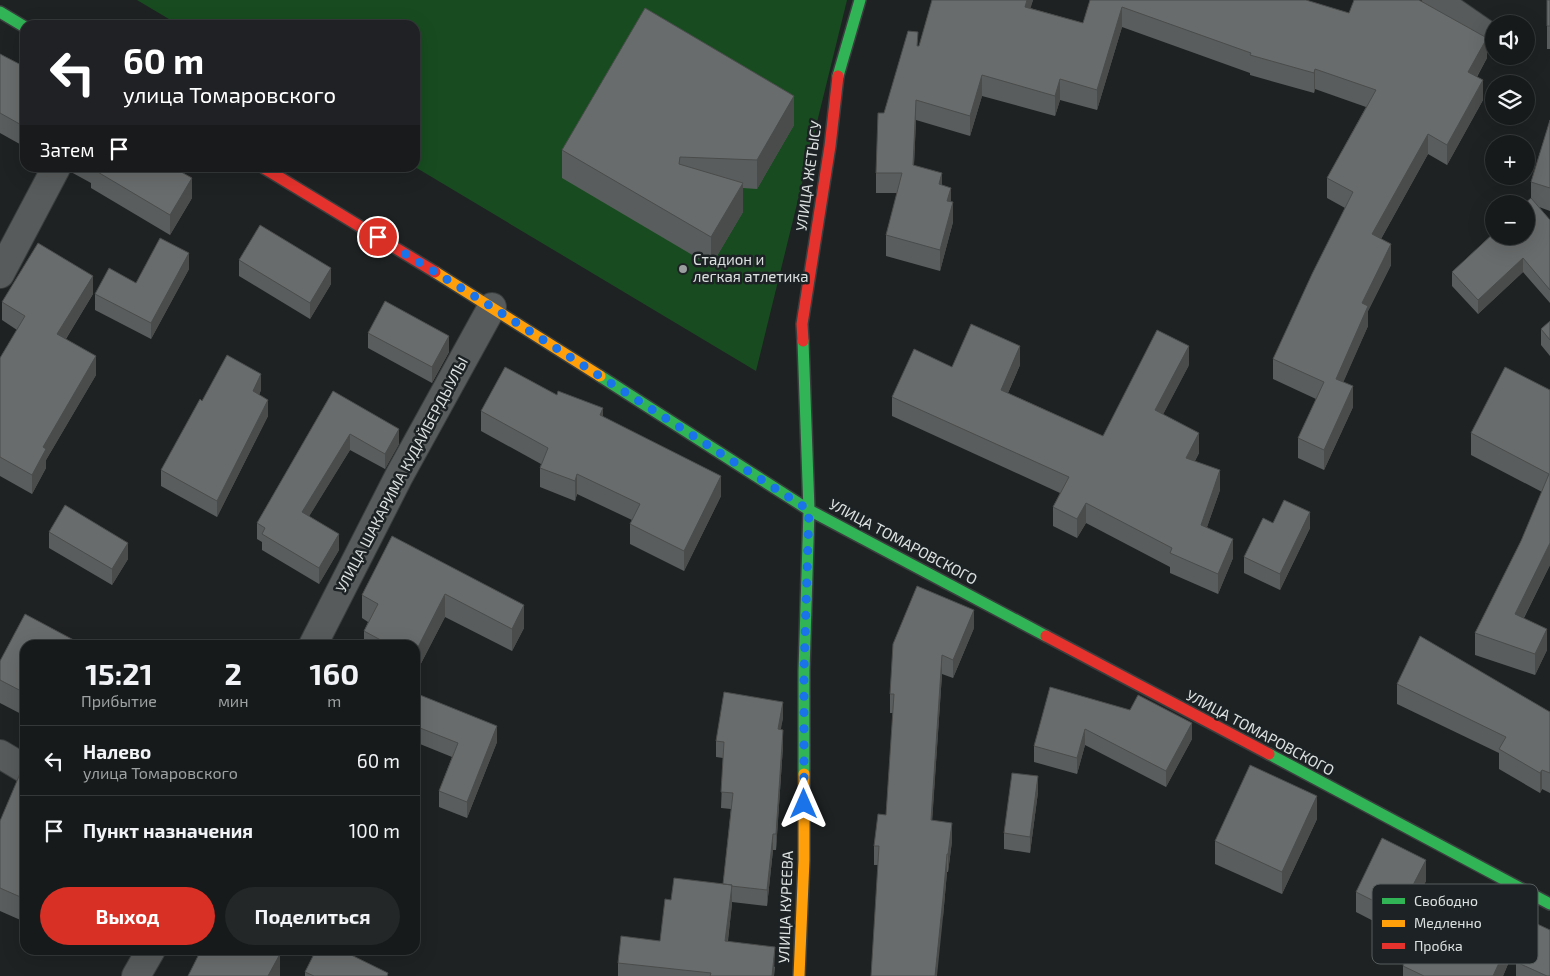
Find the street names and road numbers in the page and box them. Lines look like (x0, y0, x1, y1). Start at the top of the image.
street label: УЛИЦА ЖЕТЫСУ (791, 119, 825, 232)
street label: УЛИЦА ШАКАРИМА КУДАЙБЕРДЫУЛЫ (331, 354, 471, 595)
street label: УЛИЦА ТОМАРОВСКОГО (826, 494, 981, 588)
street label: УЛИЦА ТОМАРОВСКОГО (1183, 685, 1338, 779)
street label: УЛИЦА КУРЕЕВА (774, 850, 796, 964)

